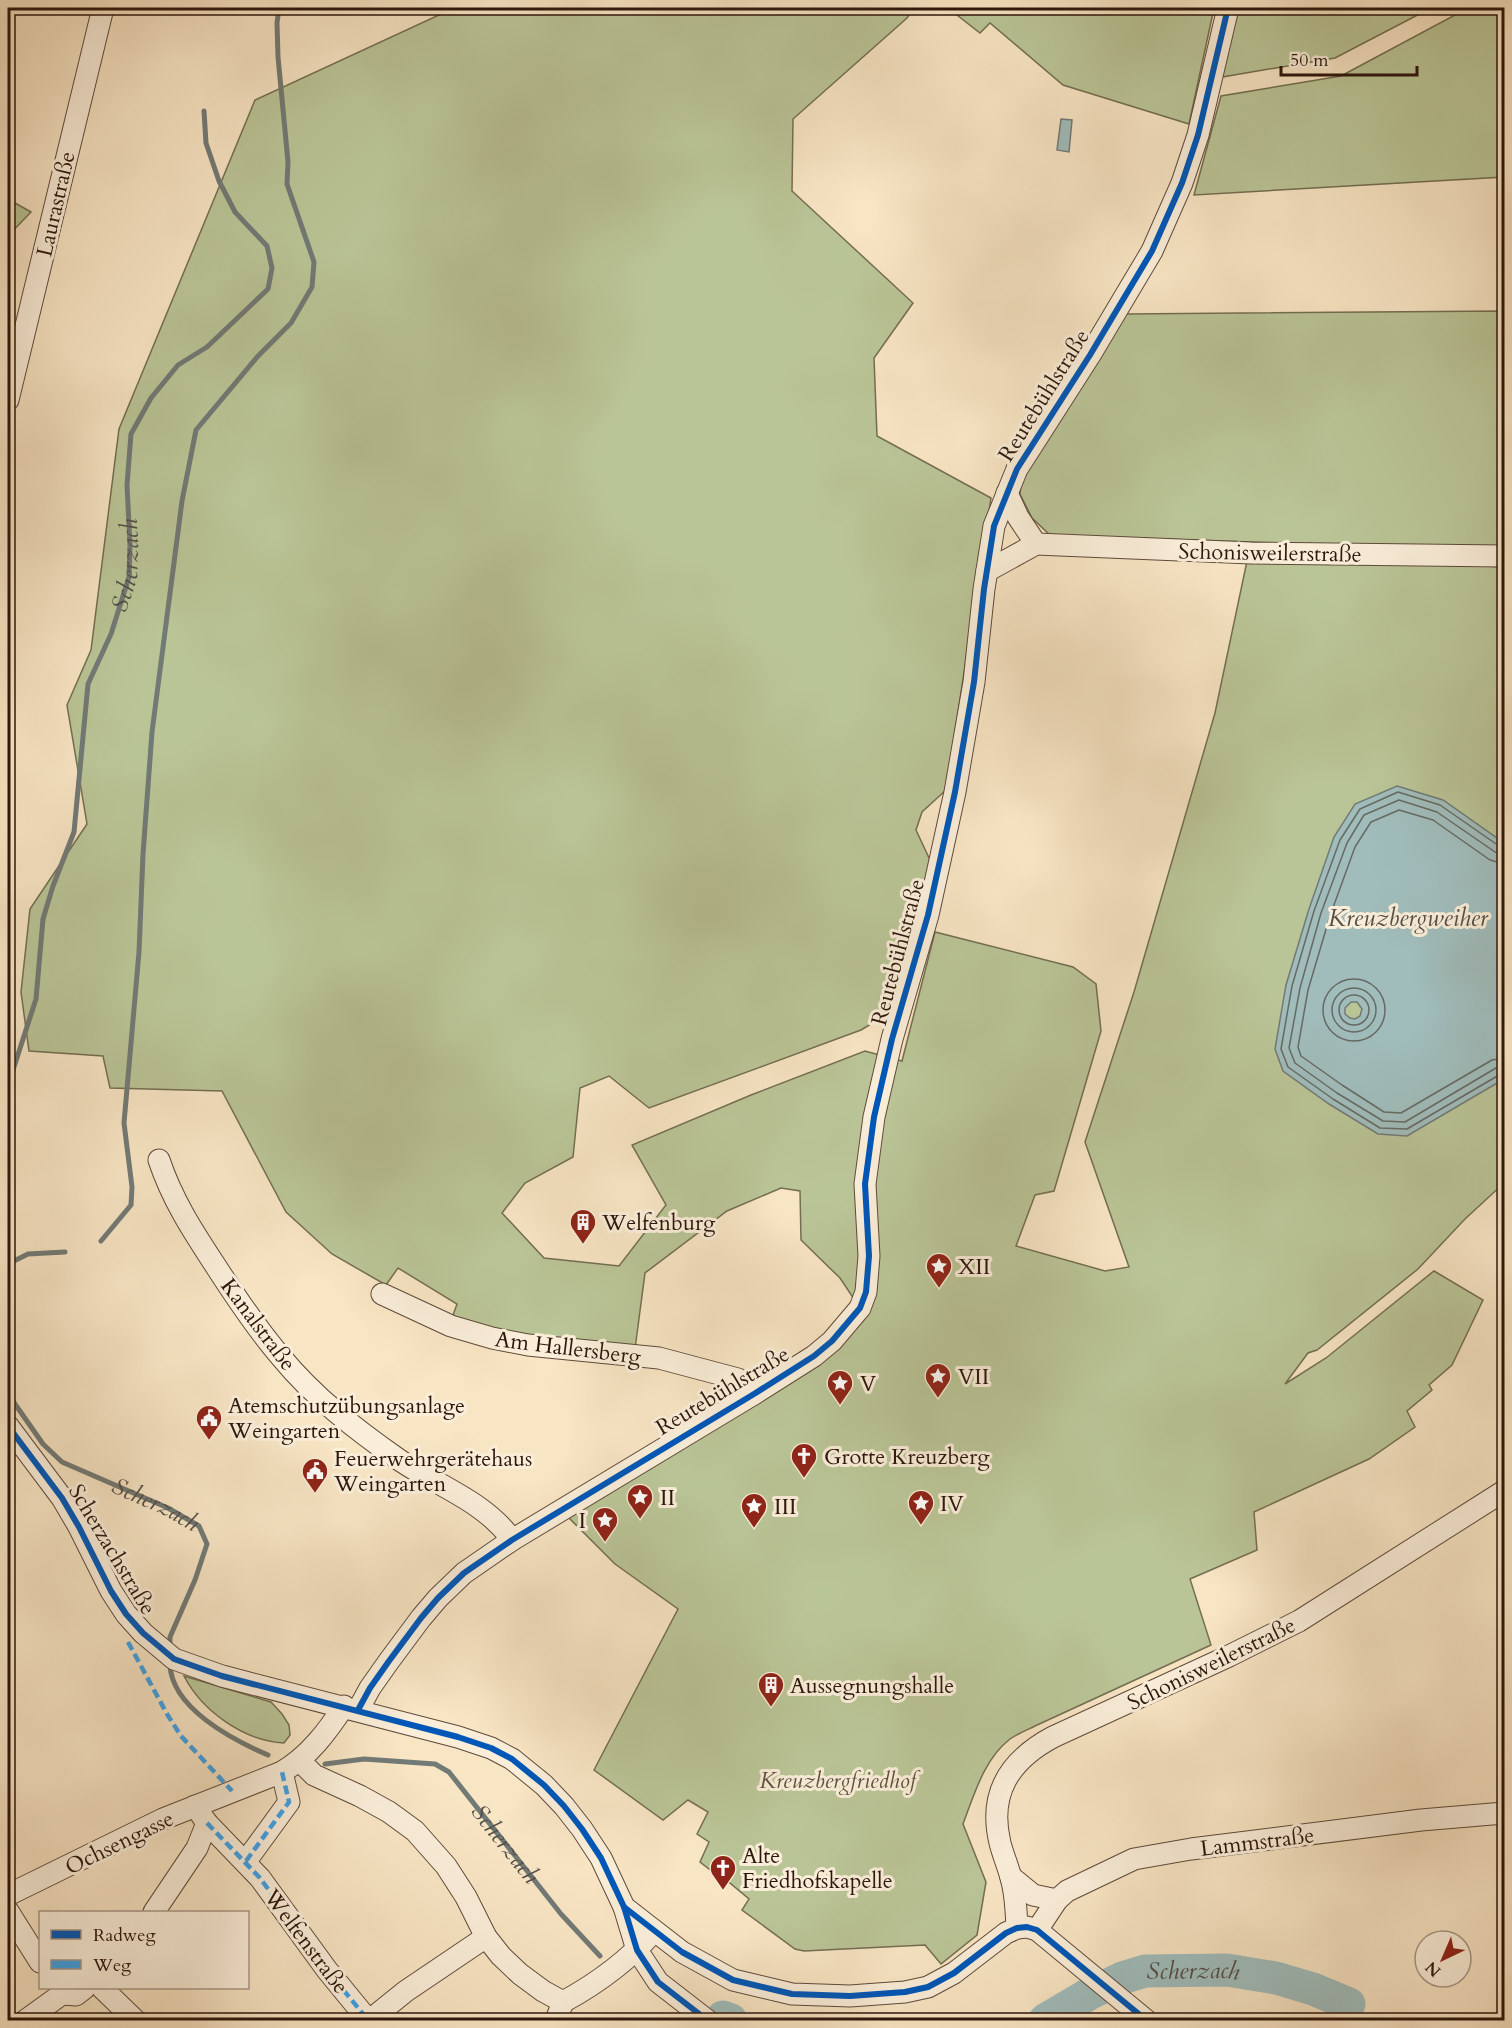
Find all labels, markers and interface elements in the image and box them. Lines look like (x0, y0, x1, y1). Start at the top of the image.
scale bar (1281, 39, 1418, 77)
text: 50 m (1290, 48, 1329, 73)
street label: Laurastraße (29, 149, 83, 260)
street label: Reutebühlstraße (991, 324, 1097, 467)
water label: Scherzach (103, 517, 147, 616)
street label: Schonisweilerstraße (1178, 536, 1362, 570)
street label: Reutebühlstraße (864, 876, 932, 1029)
water label: Kreuzbergweiher (1328, 902, 1489, 935)
building icon: Welfenburg (568, 1207, 598, 1245)
place label: Welfenburg (601, 1208, 716, 1238)
place icon: XII (924, 1251, 954, 1289)
place label: XII (958, 1252, 990, 1282)
street label: Kanalstraße (214, 1272, 303, 1377)
street label: Am Hallersberg (493, 1324, 643, 1372)
street label: Reutebühlstraße (650, 1339, 795, 1443)
place icon: VII (923, 1361, 953, 1399)
place label: VII (958, 1362, 989, 1392)
place icon: V (825, 1368, 855, 1406)
place label: V (860, 1369, 877, 1399)
place label: Atemschutzübungsanlage Weingarten (227, 1391, 465, 1446)
public building icon: Atemschutzübungsanlage Weingarten (194, 1403, 224, 1441)
church icon: Grotte Kreuzberg (789, 1441, 819, 1479)
place label: Grotte Kreuzberg (824, 1442, 990, 1472)
place label: Feuerwehrgerätehaus Weingarten (333, 1444, 532, 1499)
public building icon: Feuerwehrgerätehaus Weingarten (300, 1456, 330, 1494)
water label: Scherzach (107, 1470, 206, 1540)
street label: Scherzachstraße (61, 1479, 163, 1620)
place icon: II (625, 1482, 655, 1520)
place label: II (660, 1483, 675, 1513)
place icon: IV (906, 1488, 936, 1526)
place label: IV (940, 1489, 965, 1519)
place icon: III (739, 1491, 769, 1529)
place label: III (774, 1492, 797, 1522)
place icon: I (590, 1505, 620, 1543)
place label: I (578, 1506, 586, 1536)
street label: Schonisweilerstraße (1122, 1610, 1300, 1718)
building icon: Aussegnungshalle (756, 1670, 786, 1708)
place label: Aussegnungshalle (790, 1671, 954, 1701)
park label: Kreuzbergfriedhof (760, 1766, 921, 1796)
water label: Scherzach (463, 1797, 547, 1891)
street label: Ochsengasse (60, 1804, 179, 1882)
street label: Lammstraße (1198, 1820, 1316, 1864)
place label: Alte Friedhofskapelle (742, 1841, 893, 1896)
church icon: Alte Friedhofskapelle (708, 1853, 738, 1891)
street label: Welfenstraße (256, 1882, 356, 2000)
legend (39, 1911, 249, 1989)
text: Radweg (93, 1923, 156, 1948)
north arrow (1413, 1929, 1473, 1989)
text: Weg (92, 1953, 132, 1978)
water label: Scherzach (1146, 1954, 1243, 1989)
text: N (1421, 1956, 1446, 1982)

